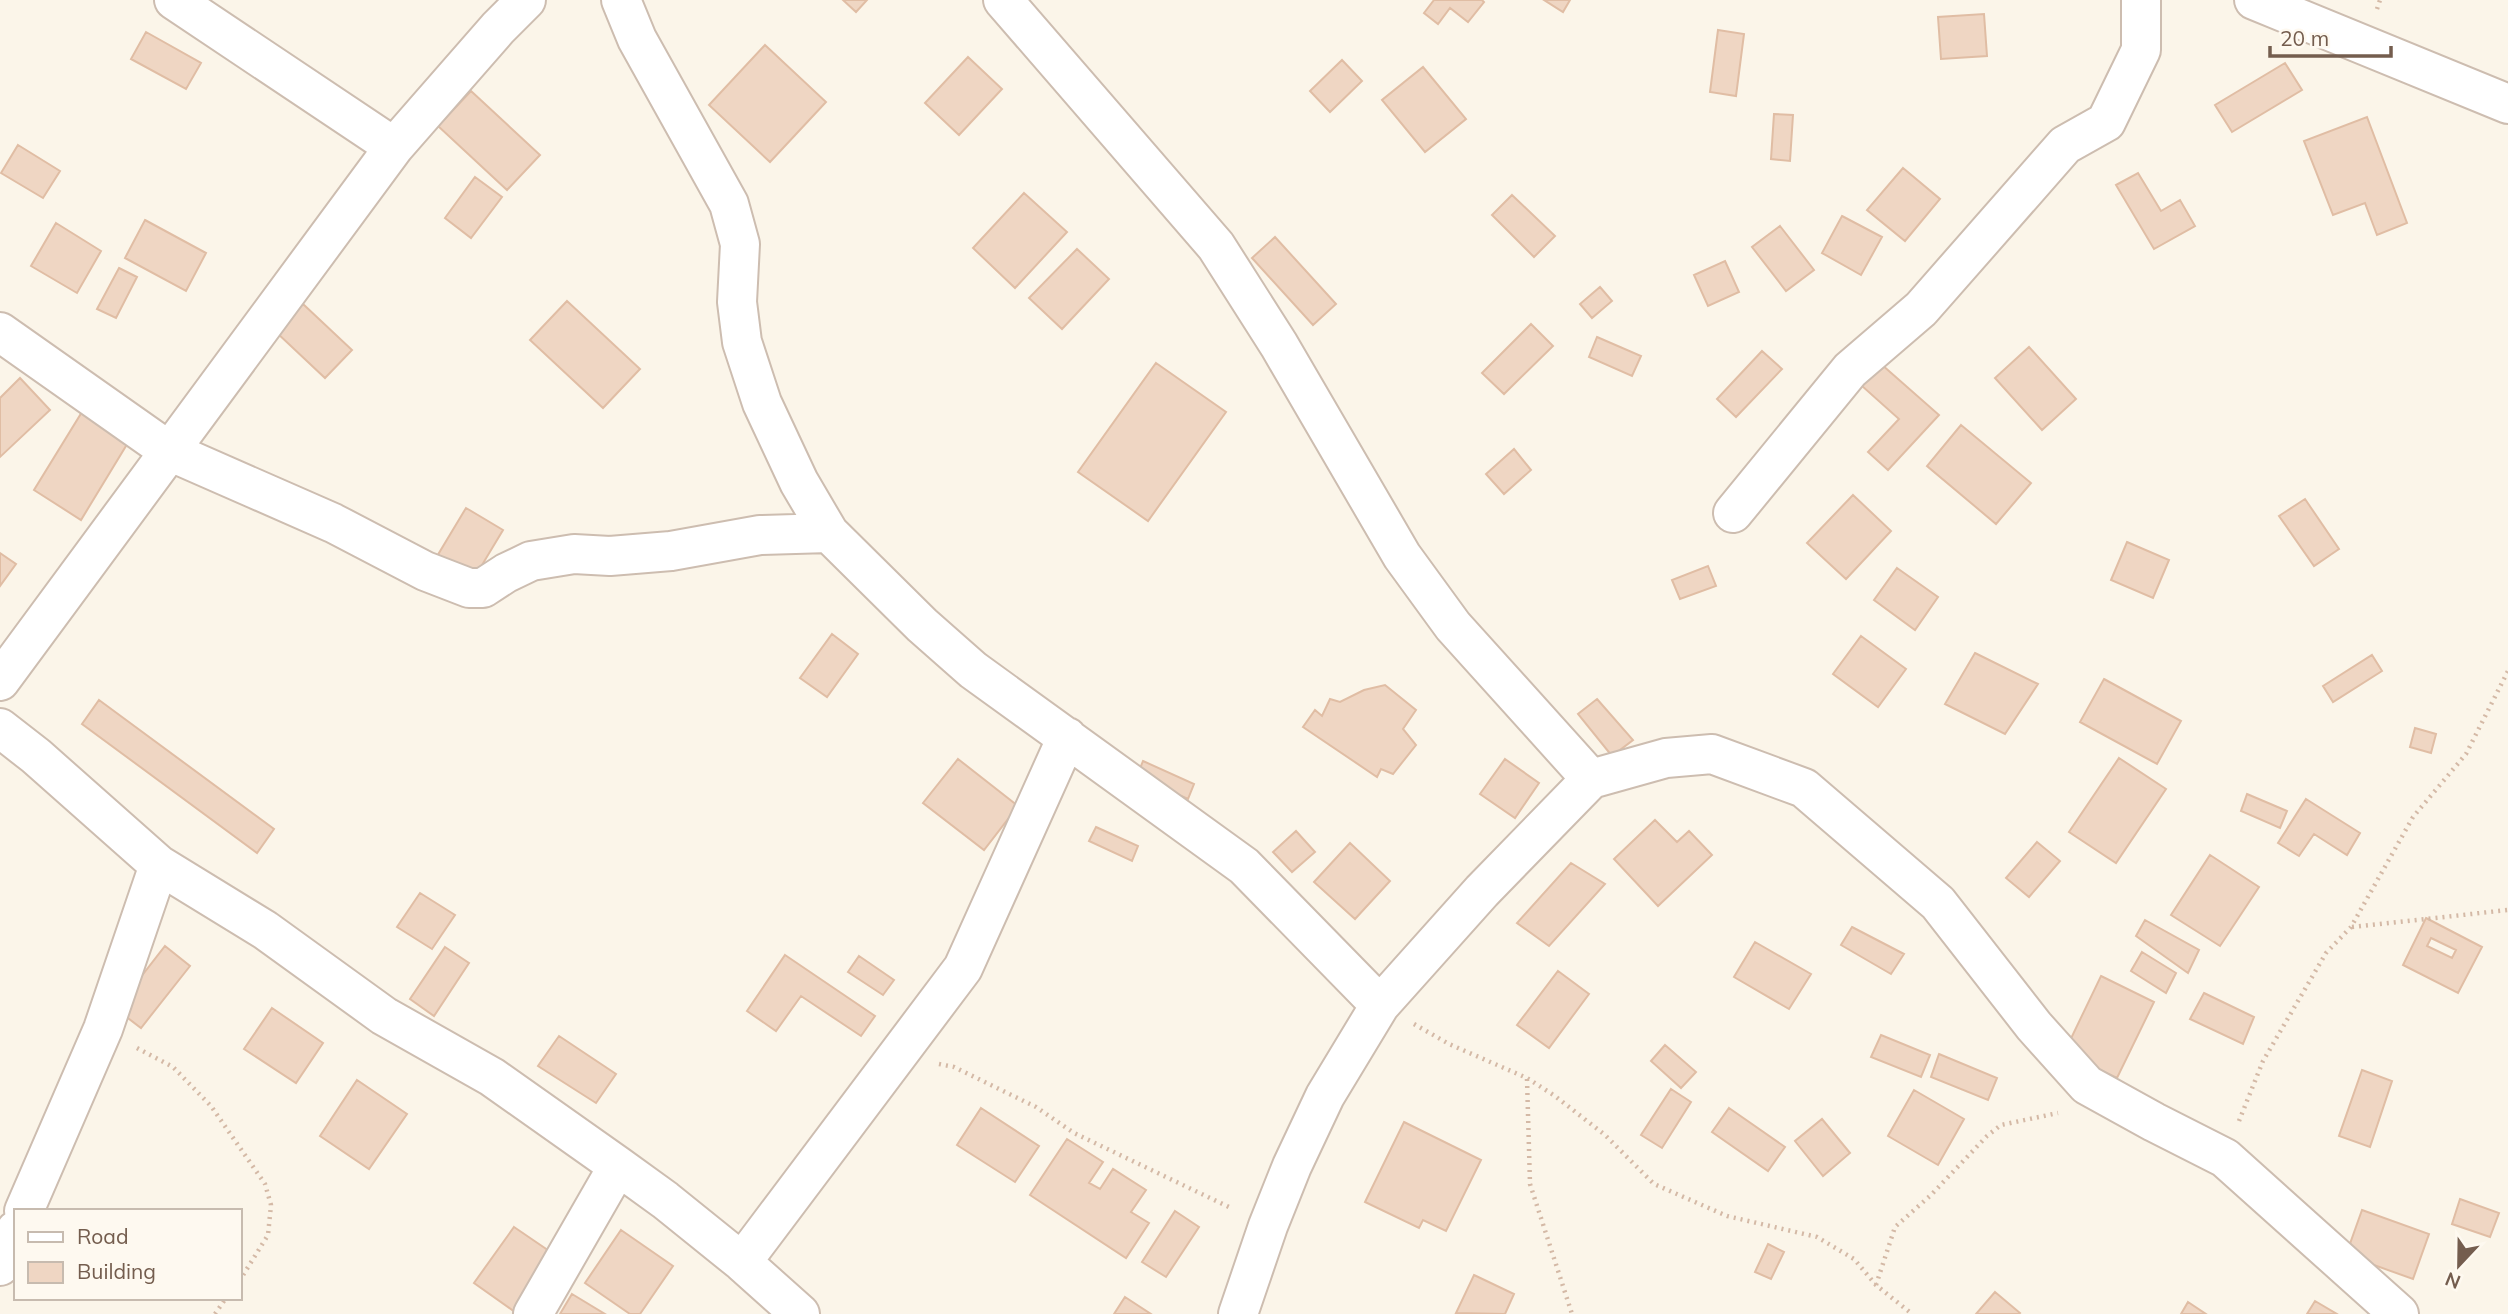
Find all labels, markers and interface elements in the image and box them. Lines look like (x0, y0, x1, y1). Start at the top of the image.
scale bar (2270, 14, 2391, 58)
text: 20 m (2280, 25, 2329, 51)
legend (14, 1209, 242, 1300)
text: Road (77, 1223, 128, 1249)
north arrow (2424, 1230, 2494, 1300)
text: Building (77, 1258, 156, 1284)
text: N (2441, 1267, 2464, 1295)

